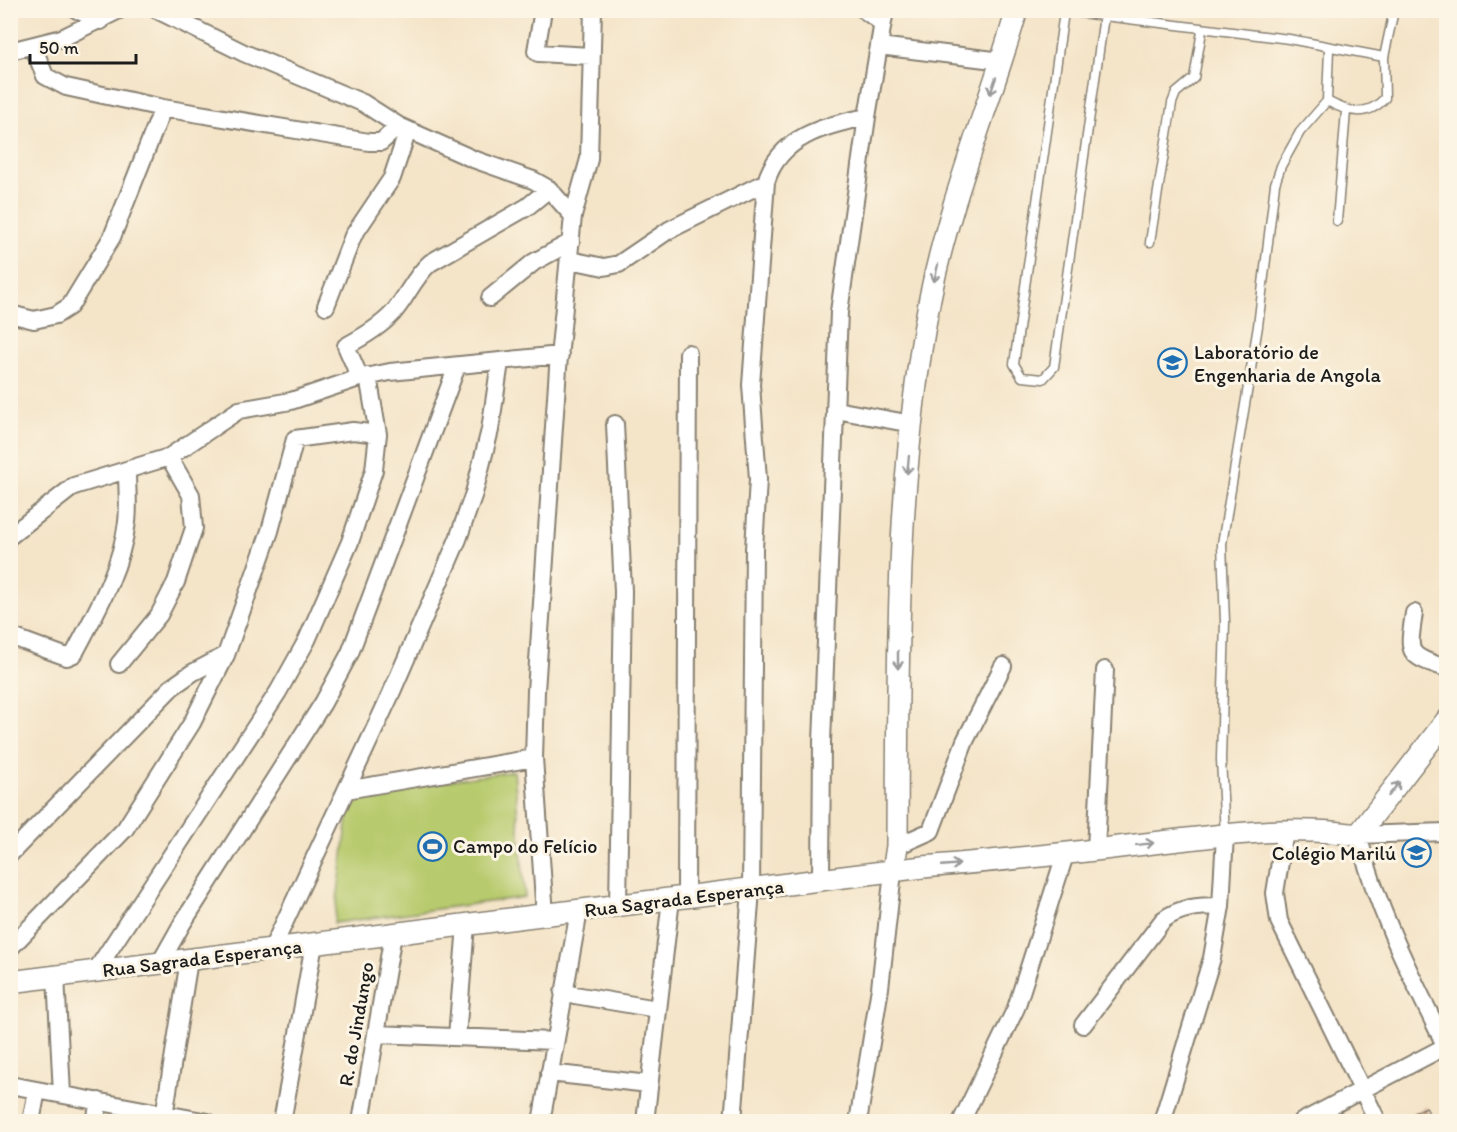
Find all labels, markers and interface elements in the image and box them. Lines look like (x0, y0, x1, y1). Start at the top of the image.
scale bar (30, 27, 136, 65)
text: 50 m (39, 37, 79, 59)
one-way arrow (987, 76, 998, 95)
one-way arrow (930, 263, 942, 282)
place label: Laboratório de Engenharia de Angola (1194, 340, 1381, 387)
school or university icon: Laboratório de Engenharia de Angola (1157, 347, 1189, 379)
one-way arrow (902, 455, 913, 475)
one-way arrow (893, 650, 904, 670)
one-way arrow (1388, 781, 1401, 797)
sports icon: Campo do Felício (416, 830, 448, 862)
place label: Campo do Felício (453, 834, 597, 858)
school or university icon: Colégio Marilú (1401, 837, 1433, 869)
one-way arrow (1135, 839, 1155, 850)
place label: Colégio Marilú (1272, 841, 1396, 865)
one-way arrow (941, 859, 961, 870)
street label: Rua Sagrada Esperança (583, 874, 785, 922)
street label: Rua Sagrada Esperança (101, 934, 303, 982)
street label: R. do Jindungo (333, 960, 379, 1088)

